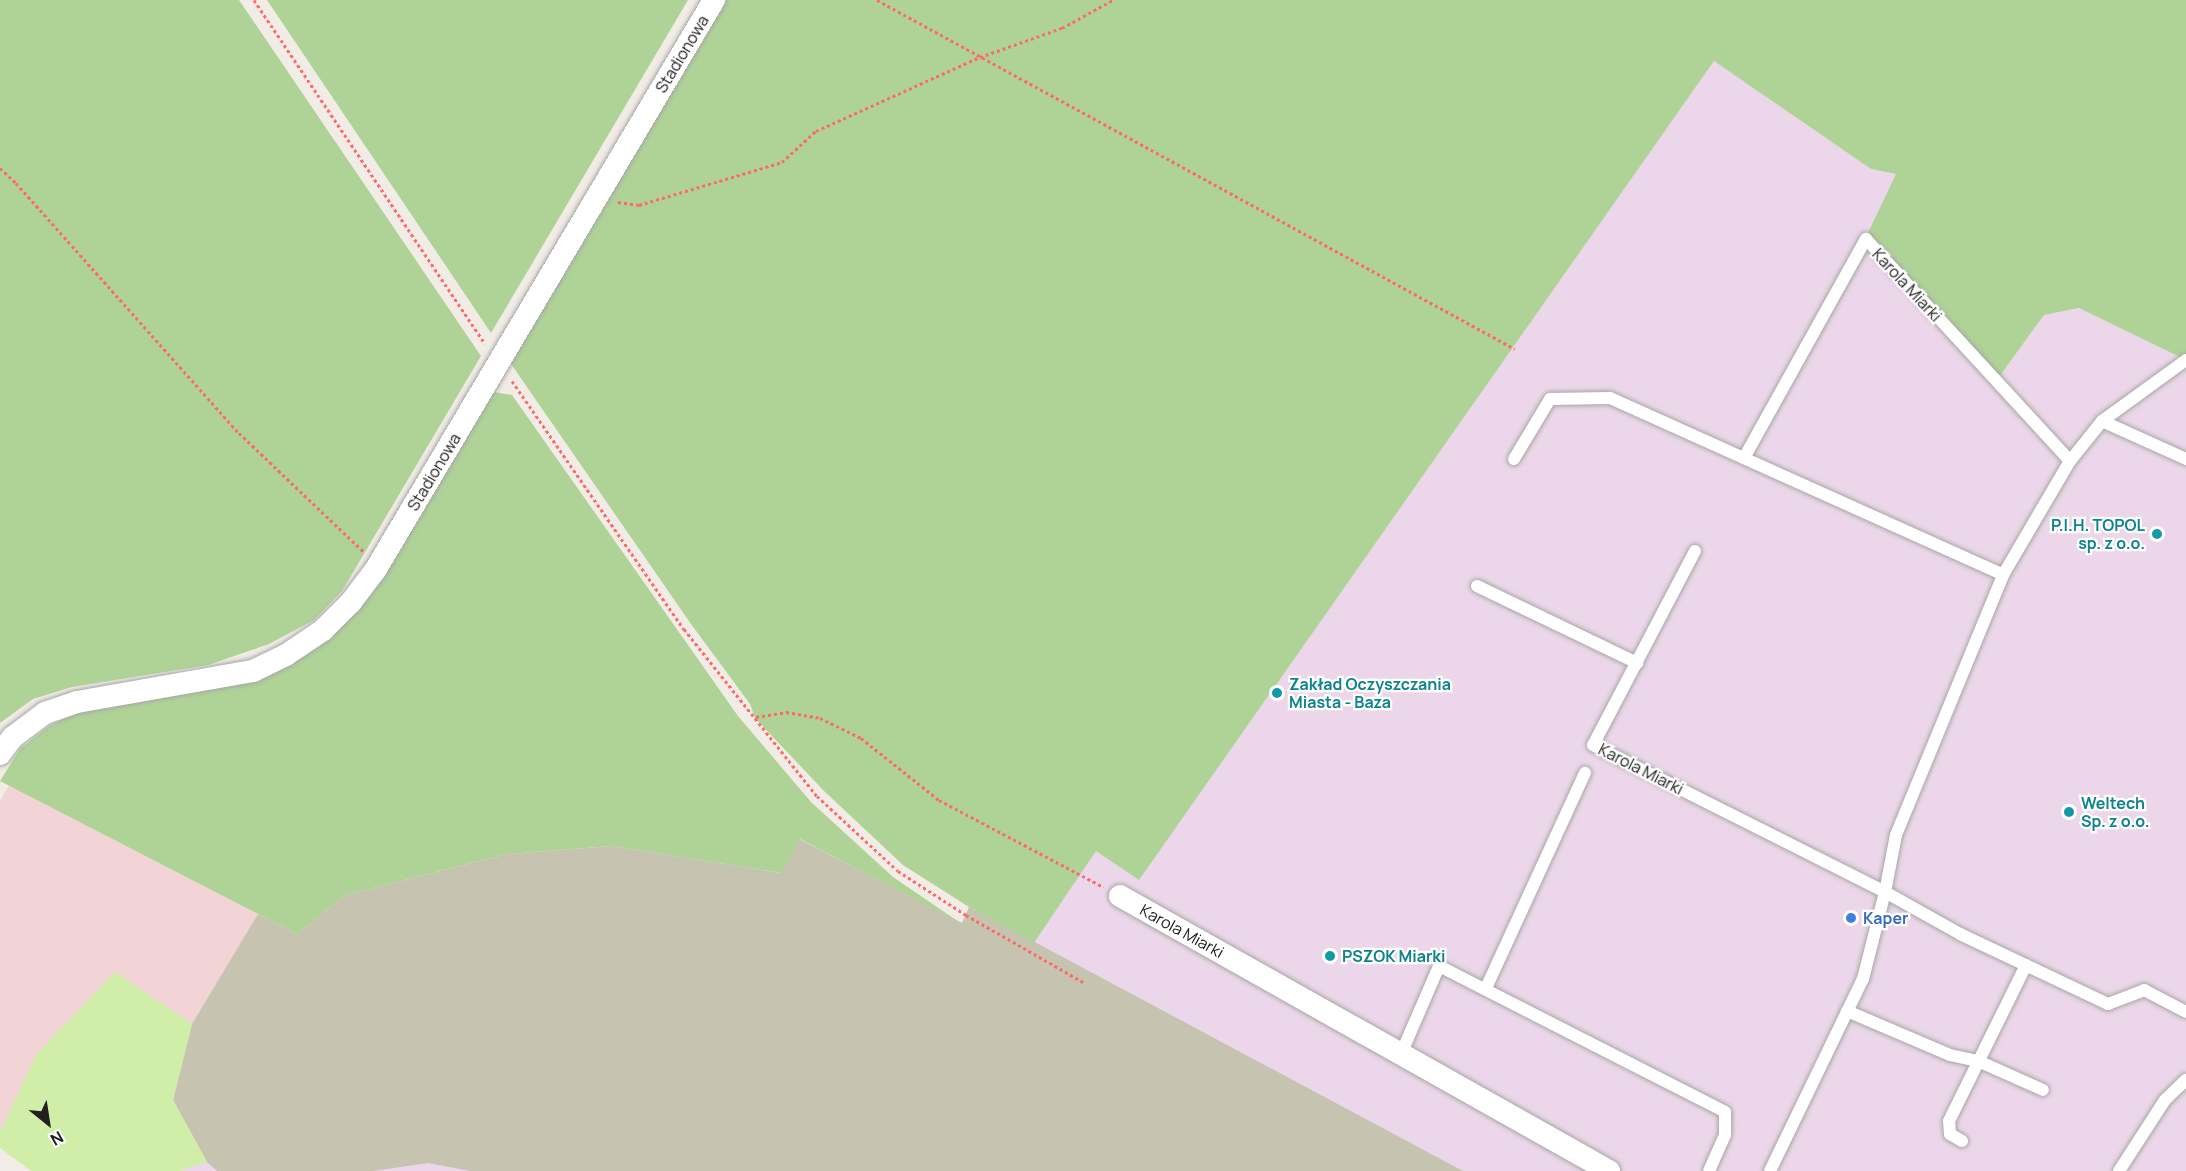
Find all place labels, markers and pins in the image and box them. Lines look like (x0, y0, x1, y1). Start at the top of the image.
place label: P.I.H. TOPOL sp. z o.o. (2051, 515, 2145, 553)
marker: P.I.H. TOPOL sp. z o.o. (2150, 527, 2164, 541)
place label: Zakład Oczyszczania Miasta - Baza (1289, 674, 1451, 712)
marker: Zakład Oczyszczania Miasta - Baza (1270, 686, 1284, 700)
place label: Weltech Sp. z o.o. (2081, 793, 2150, 831)
marker: Weltech Sp. z o.o. (2062, 805, 2076, 819)
place label: Kaper (1863, 908, 1908, 928)
marker: Kaper (1844, 911, 1858, 925)
place label: PSZOK Miarki (1342, 946, 1446, 966)
marker: PSZOK Miarki (1323, 949, 1337, 963)

